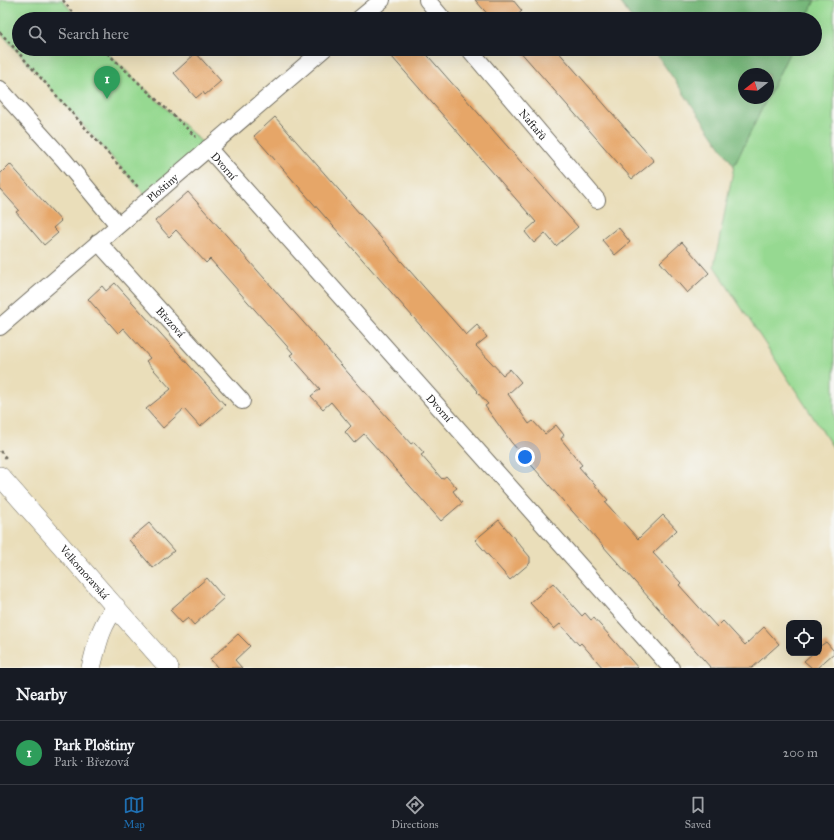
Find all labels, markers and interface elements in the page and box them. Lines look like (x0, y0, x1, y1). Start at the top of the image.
search box (12, 12, 822, 56)
icon: search (26, 23, 48, 45)
text: Search here (58, 25, 129, 43)
pin: 1 (94, 66, 120, 99)
north arrow (738, 68, 774, 104)
street label: Naftařů (516, 107, 549, 143)
street label: Dvorní (208, 150, 240, 183)
street label: Ploštiny (145, 171, 182, 205)
street label: Březová (153, 305, 187, 341)
street label: Dvorní (423, 392, 455, 425)
your location (515, 447, 535, 467)
street label: Velkomoravská (56, 542, 112, 602)
map controls (786, 620, 822, 656)
button: locate (786, 620, 822, 656)
text: Nearby (16, 684, 67, 705)
text: Park Ploštiny (54, 736, 134, 754)
text: 1 (26, 745, 32, 761)
text: 200 m (783, 745, 818, 761)
text: Park · Březová (54, 754, 129, 770)
tab: Map (123, 794, 145, 831)
tab: Directions (391, 794, 439, 831)
tab: Saved (685, 794, 711, 831)

